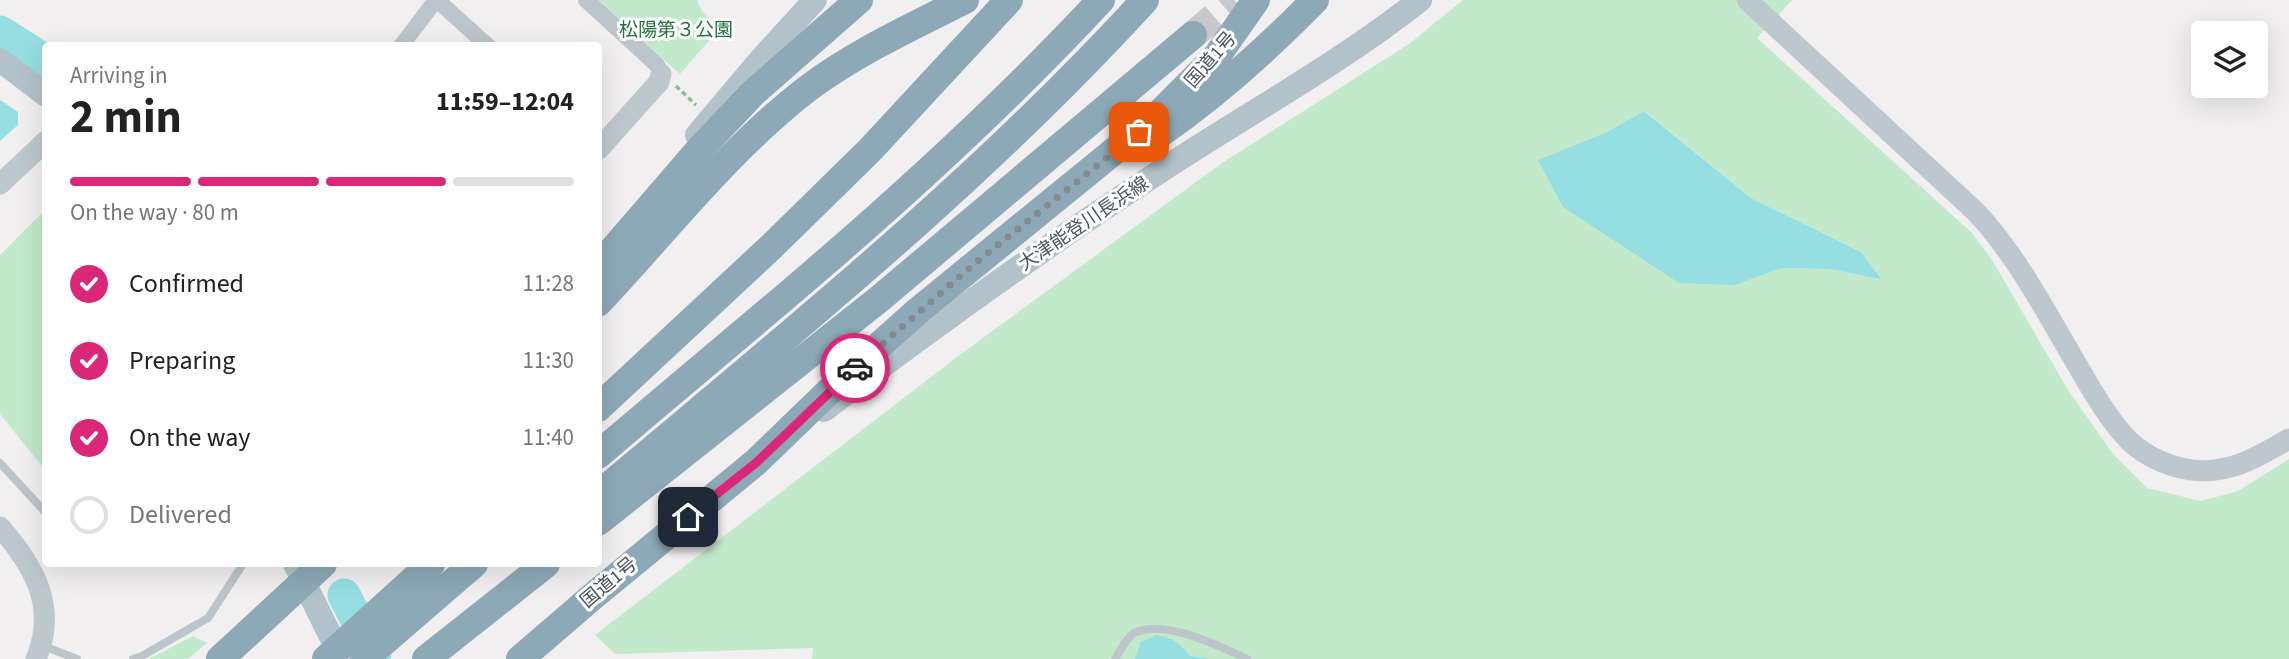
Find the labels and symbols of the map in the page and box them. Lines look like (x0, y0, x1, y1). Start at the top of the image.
park label: 松陽第３公園 (619, 17, 733, 44)
street label: 国道1号 (1179, 26, 1243, 94)
pin (1109, 102, 1169, 162)
street label: 大津能登川長浜線 (1013, 170, 1155, 278)
courier (820, 333, 890, 403)
pin (658, 487, 718, 547)
street label: 国道1号 (575, 551, 643, 615)

